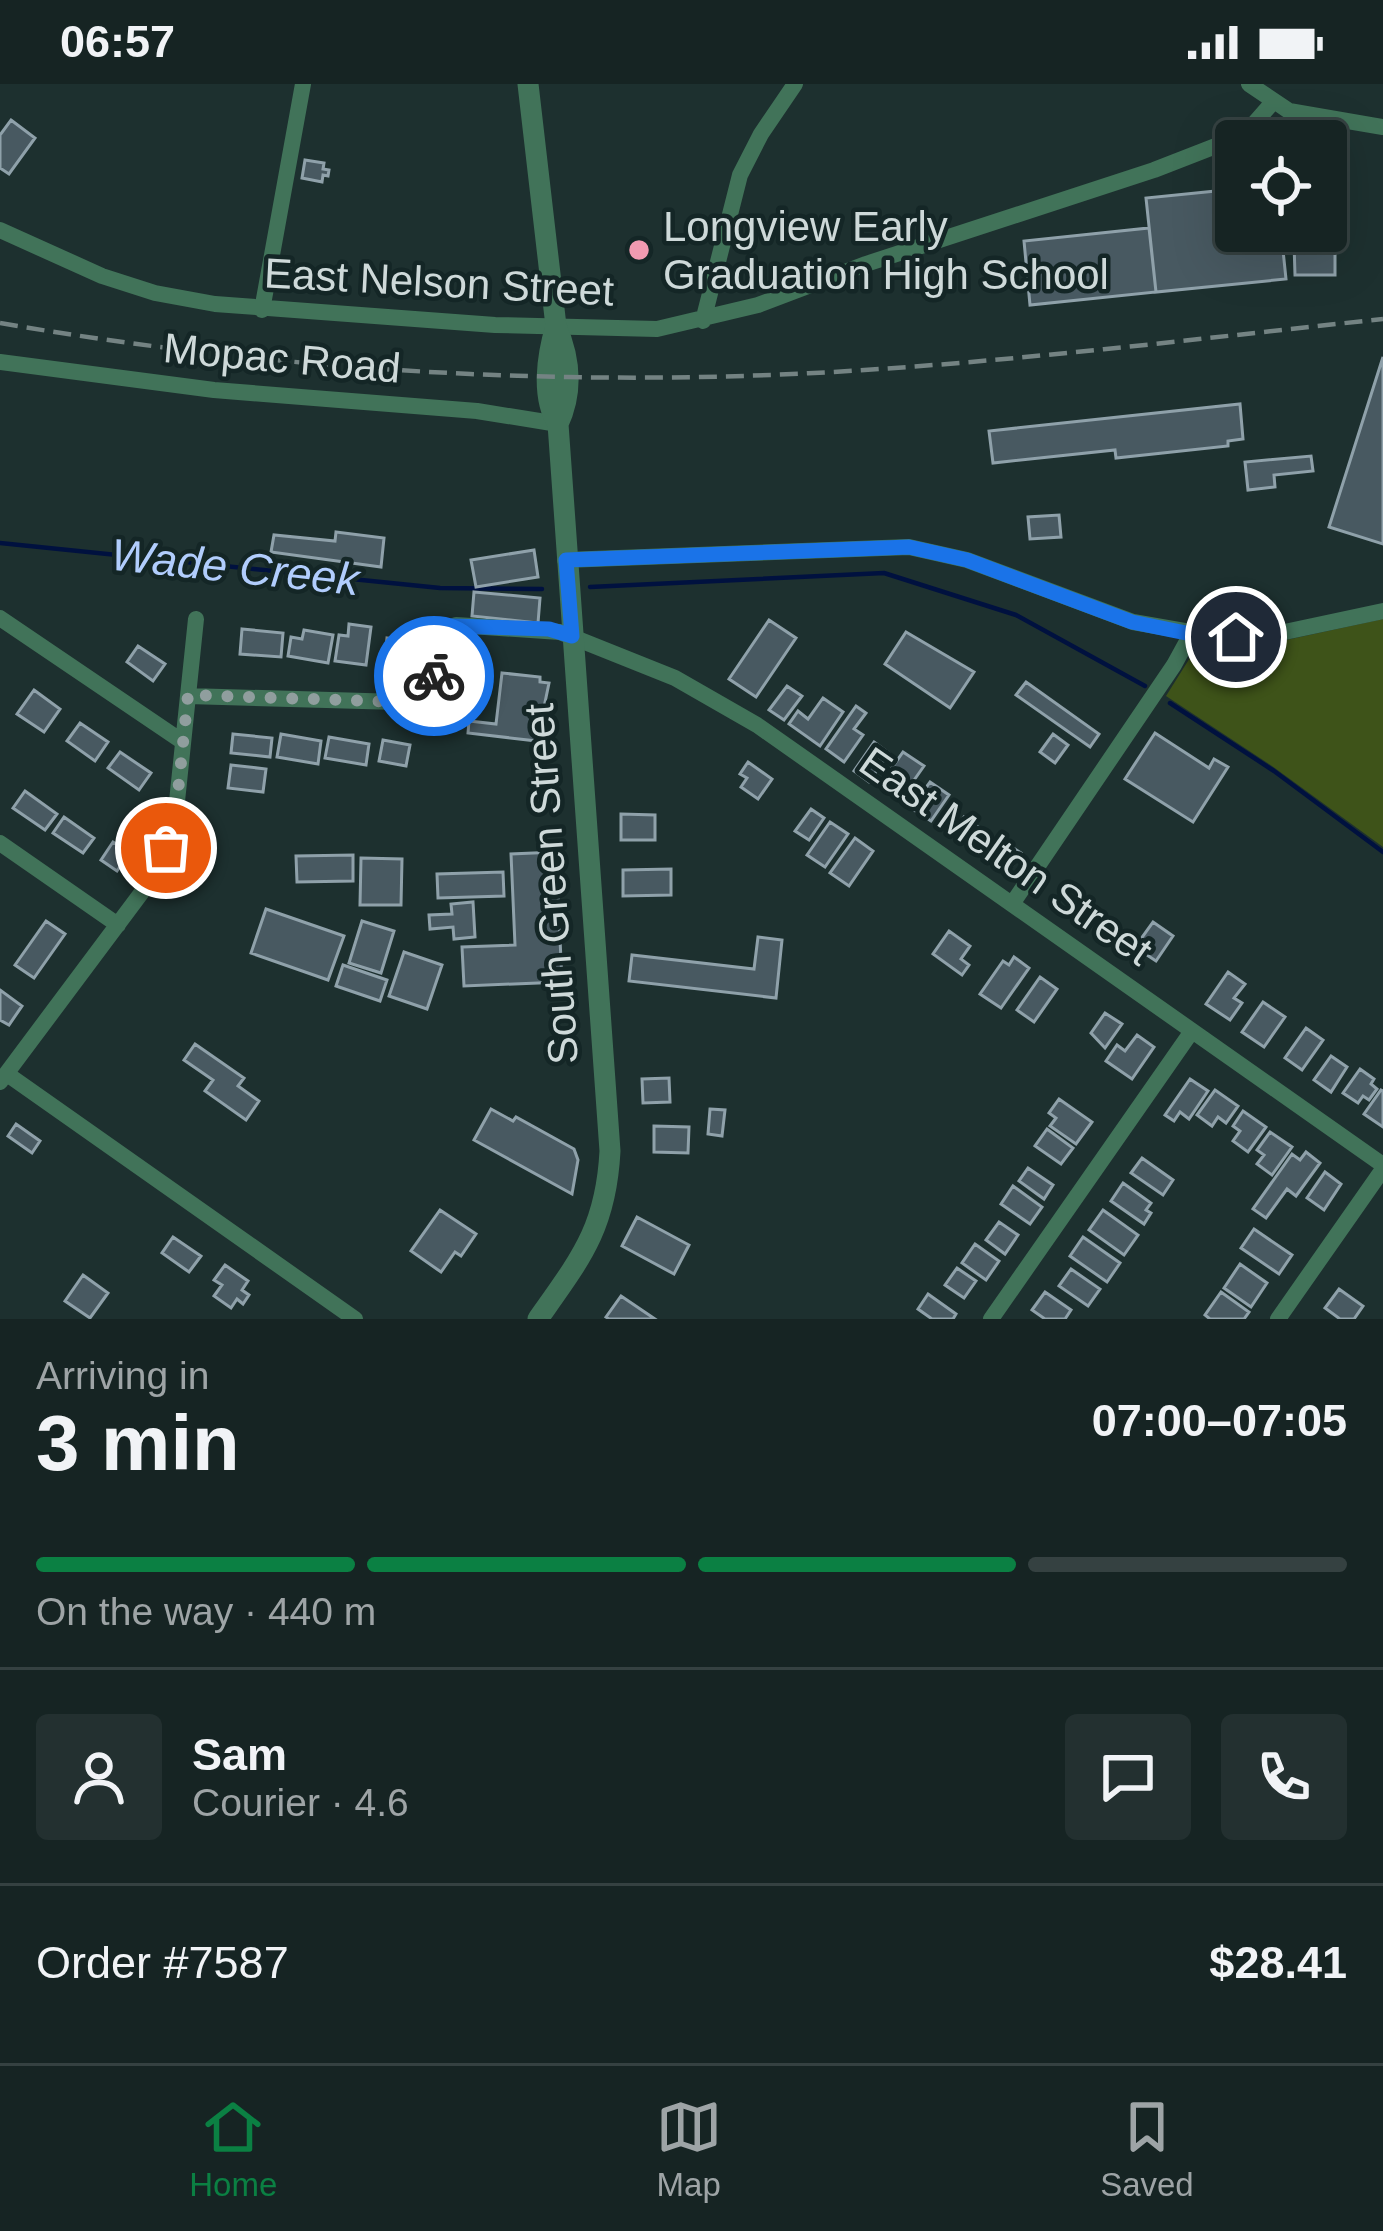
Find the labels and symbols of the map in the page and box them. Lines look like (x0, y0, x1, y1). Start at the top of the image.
place label: Longview Early Graduation High School (663, 203, 1109, 298)
marker: Longview Early Graduation High School (626, 237, 652, 263)
street label: East Nelson Street (263, 249, 615, 315)
street label: Mopac Road (161, 324, 403, 392)
water label: Wade Creek (108, 529, 364, 606)
pin (1185, 586, 1287, 688)
courier (374, 616, 494, 736)
street label: South Green Street (515, 702, 587, 1066)
street label: East Melton Street (851, 738, 1161, 975)
pin (115, 797, 217, 899)

